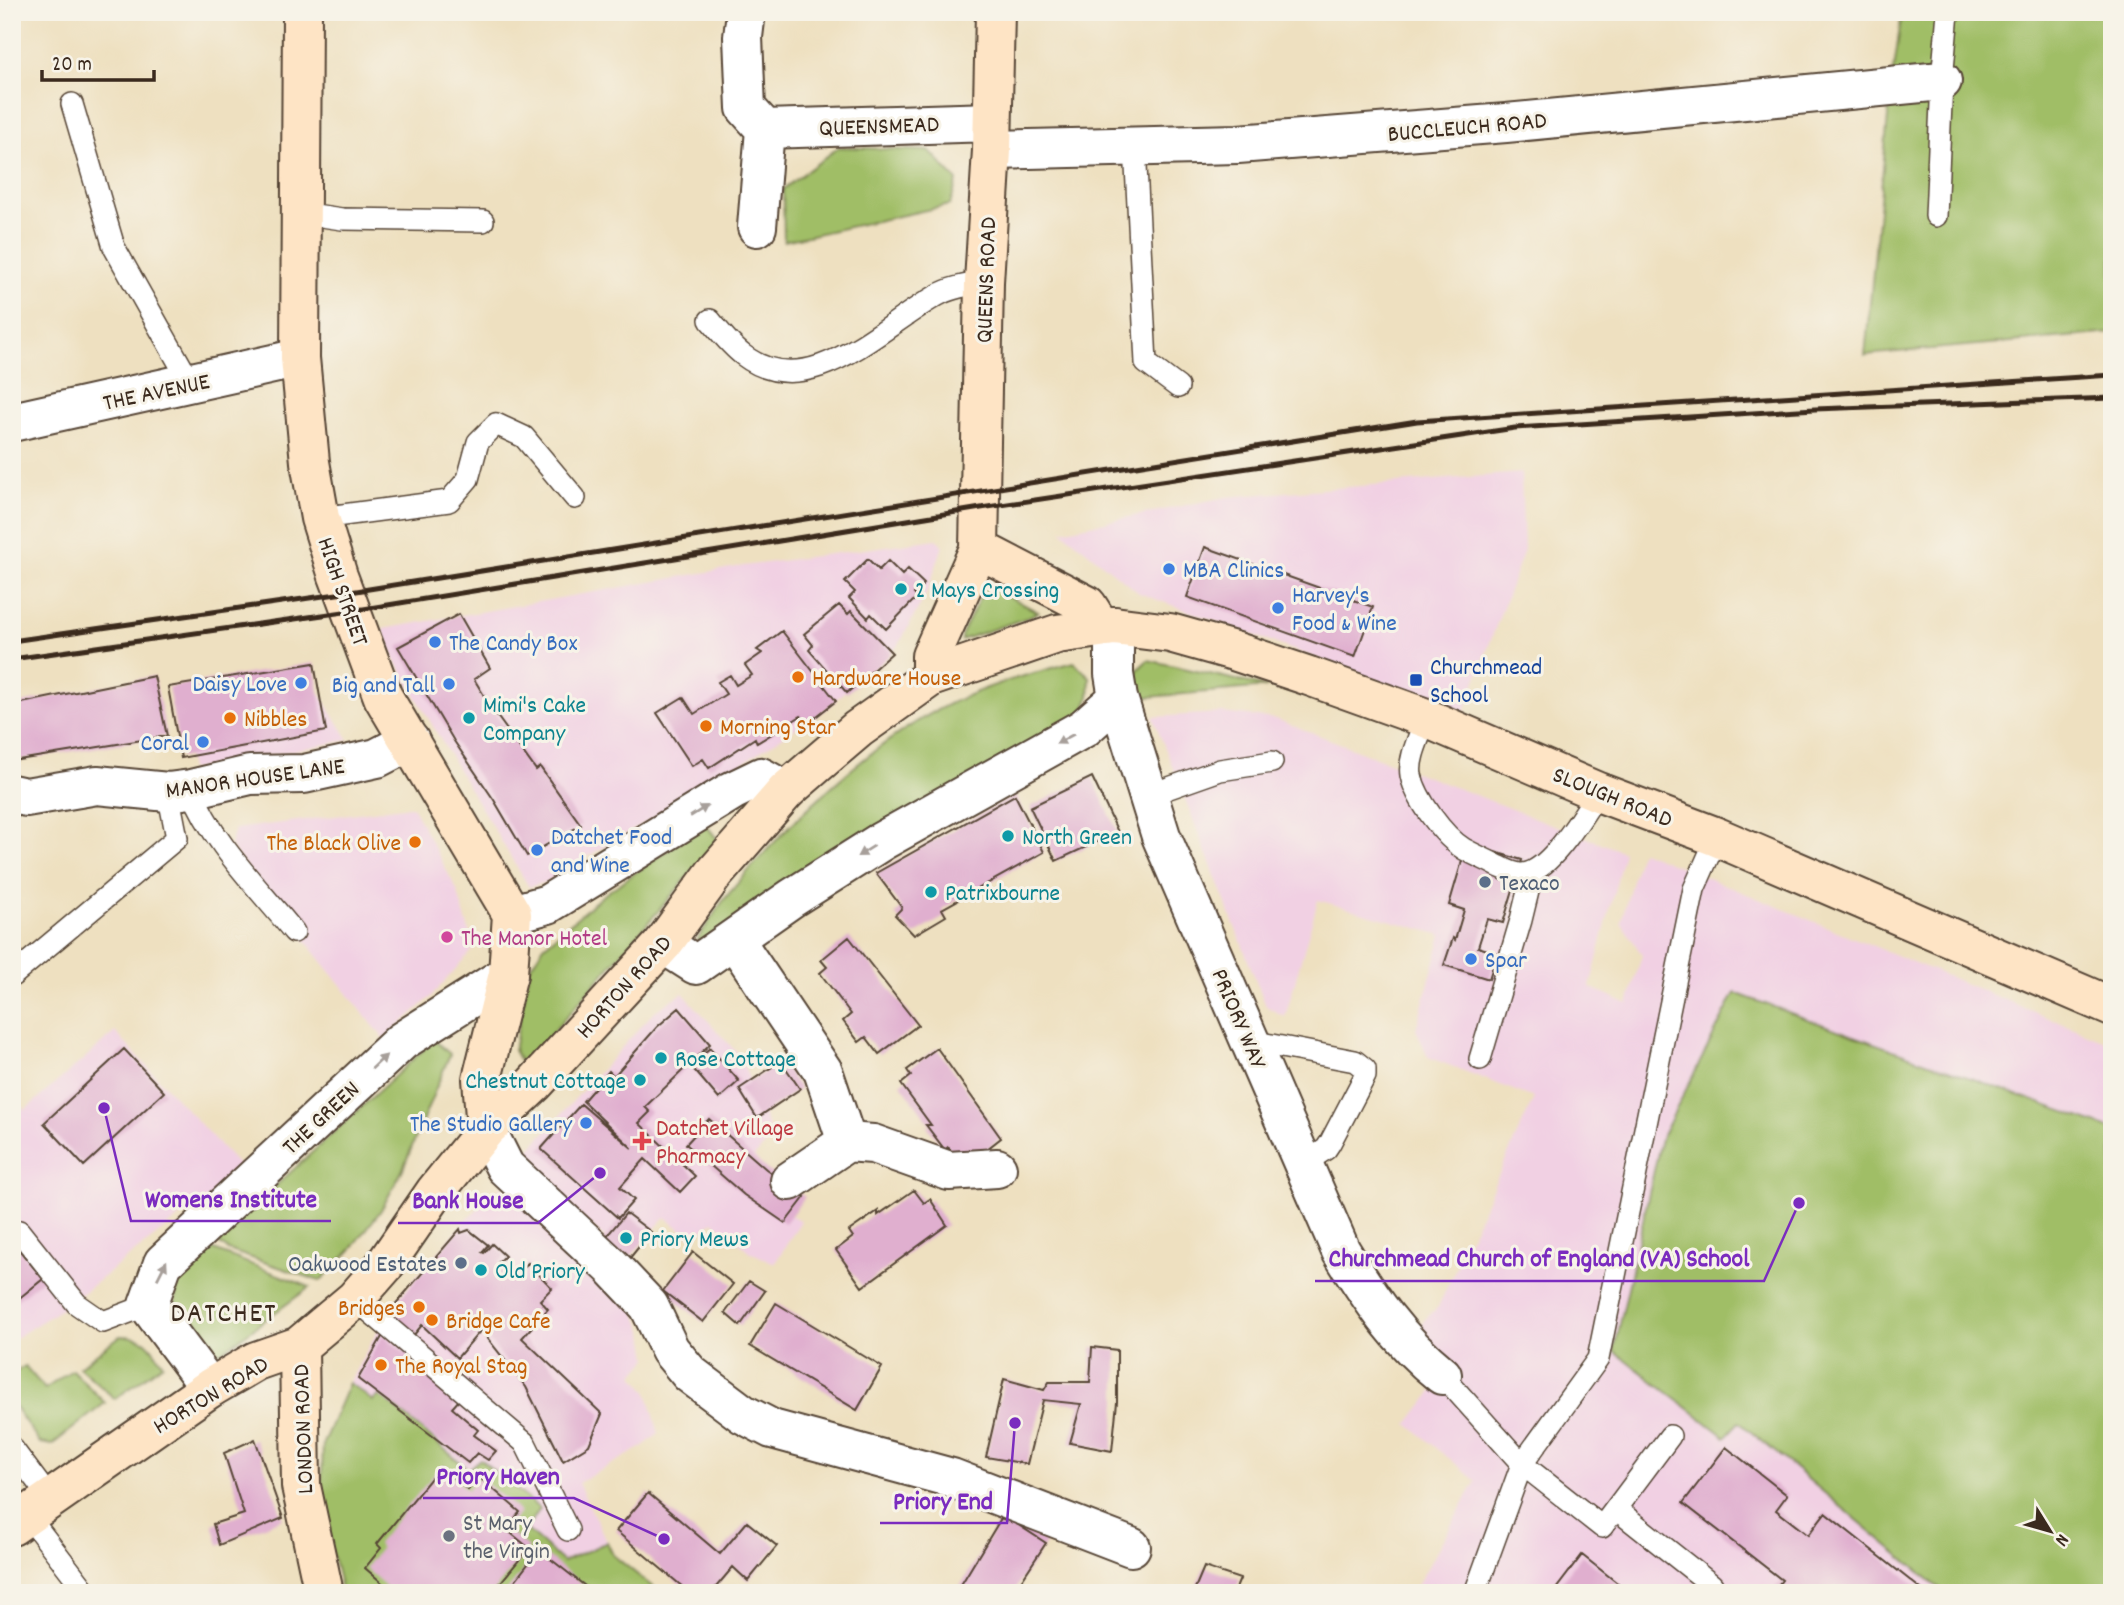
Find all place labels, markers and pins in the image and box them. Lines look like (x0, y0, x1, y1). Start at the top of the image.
place label: MBA Clinics (1183, 555, 1284, 589)
marker: MBA Clinics (1161, 561, 1177, 577)
place label: 2 Mays Crossing (915, 575, 1059, 609)
place label: Harvey's Food & Wine (1292, 580, 1397, 642)
marker: 2 Mays Crossing (893, 581, 909, 597)
marker: Harvey's Food & Wine (1270, 600, 1286, 616)
place label: The Candy Box (449, 628, 577, 662)
marker: The Candy Box (427, 634, 443, 650)
place label: Churchmead School (1430, 652, 1542, 714)
place label: Hardware House (812, 663, 961, 697)
place label: Daisy Love (193, 669, 287, 703)
marker: Hardware House (790, 669, 806, 685)
place label: Big and Tall (332, 670, 435, 704)
marker: Churchmead School (1408, 672, 1424, 688)
marker: Daisy Love (293, 675, 309, 691)
marker: Big and Tall (441, 676, 457, 692)
place label: Mimi's Cake Company (483, 690, 586, 752)
place label: Nibbles (244, 704, 307, 738)
marker: Nibbles (222, 710, 238, 726)
marker: Mimi's Cake Company (461, 710, 477, 726)
place label: Morning Star (720, 712, 836, 746)
marker: Morning Star (698, 718, 714, 734)
place label: Coral (141, 728, 189, 762)
marker: Coral (195, 734, 211, 750)
place label: Datchet Food and Wine (551, 822, 672, 884)
place label: North Green (1022, 822, 1132, 856)
place label: The Black Olive (267, 828, 401, 862)
marker: North Green (1000, 828, 1016, 844)
marker: The Black Olive (407, 834, 423, 850)
marker: Datchet Food and Wine (529, 842, 545, 858)
place label: Texaco (1499, 868, 1560, 902)
marker: Texaco (1477, 874, 1493, 890)
place label: Patrixbourne (945, 878, 1060, 912)
marker: Patrixbourne (923, 884, 939, 900)
place label: The Manor Hotel (461, 923, 608, 957)
marker: The Manor Hotel (439, 929, 455, 945)
place label: Spar (1485, 945, 1527, 979)
marker: Spar (1463, 951, 1479, 967)
place label: Rose Cottage (675, 1044, 796, 1078)
marker: Rose Cottage (653, 1050, 669, 1066)
place label: Chestnut Cottage (465, 1066, 626, 1100)
marker: Chestnut Cottage (632, 1072, 648, 1088)
place label: The Studio Gallery (410, 1109, 573, 1143)
place label: Datchet Village Pharmacy (656, 1113, 794, 1175)
marker: The Studio Gallery (578, 1115, 594, 1131)
marker: Datchet Village Pharmacy (634, 1133, 650, 1149)
callout: Womens Institute (131, 1174, 331, 1221)
callout: Bank House (398, 1176, 538, 1223)
place label: Priory Mews (640, 1224, 749, 1258)
marker: Priory Mews (618, 1230, 634, 1246)
callout: Churchmead Church of England (VA) School (1315, 1234, 1764, 1281)
place label: Oakwood Estates (288, 1249, 447, 1283)
marker: Oakwood Estates (453, 1255, 469, 1271)
place label: Old Priory (495, 1256, 586, 1290)
marker: Old Priory (473, 1262, 489, 1278)
place label: Bridges (338, 1293, 405, 1327)
marker: Bridges (411, 1299, 427, 1315)
place label: Bridge Cafe (446, 1306, 551, 1340)
marker: Bridge Cafe (424, 1312, 440, 1328)
place label: The Royal Stag (395, 1351, 527, 1385)
marker: The Royal Stag (373, 1357, 389, 1373)
callout: Priory Haven (423, 1451, 574, 1498)
callout: Priory End (880, 1476, 1007, 1523)
place label: St Mary the Virgin (463, 1508, 550, 1570)
marker: St Mary the Virgin (441, 1528, 457, 1544)

